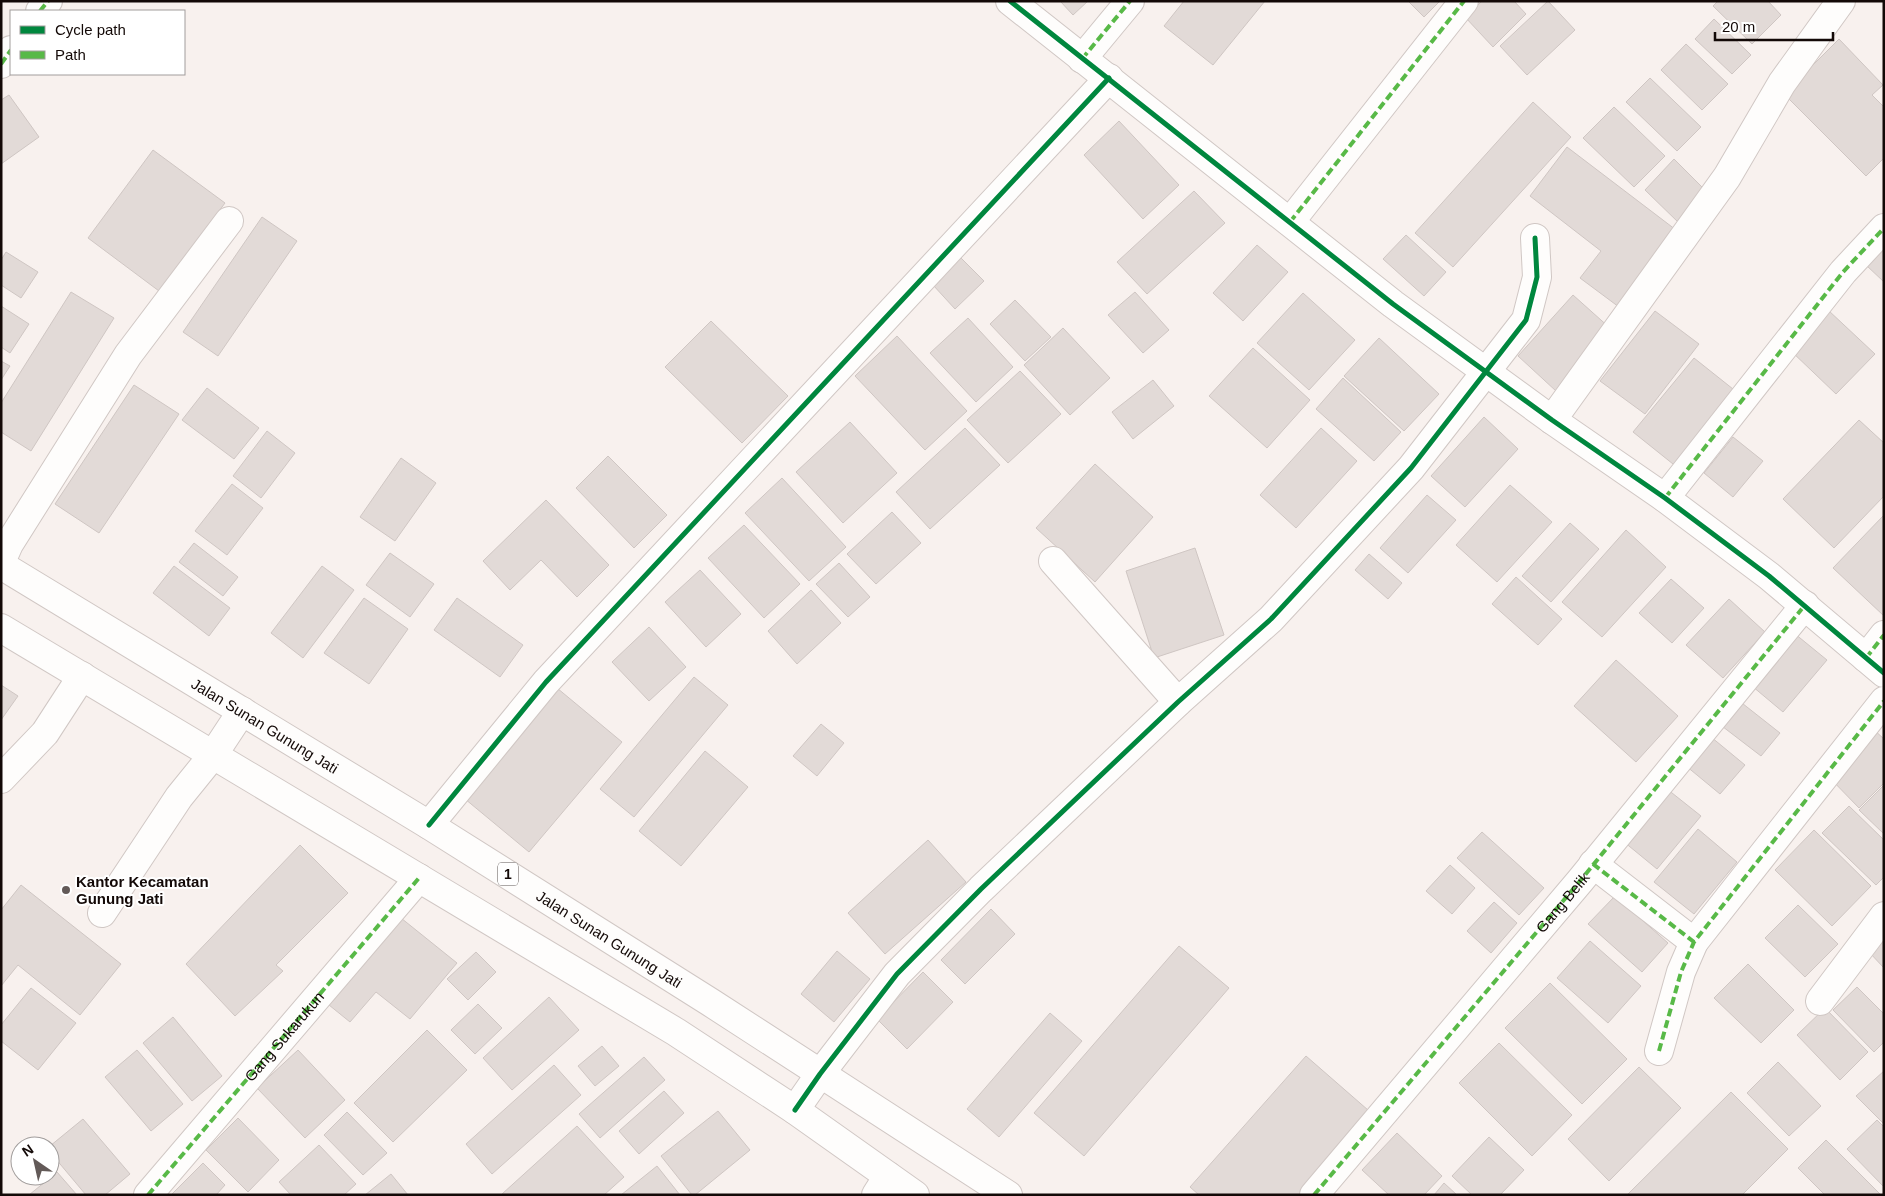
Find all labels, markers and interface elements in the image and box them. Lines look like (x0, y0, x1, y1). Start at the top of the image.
legend (10, 10, 185, 75)
scale bar (1715, 10, 1832, 42)
text: 20 m (1722, 18, 1755, 35)
text: Cycle path (55, 21, 126, 38)
text: Path (55, 46, 86, 63)
street label: Jalan Sunan Gunung Jati (189, 674, 342, 776)
road number: 1 (498, 862, 518, 886)
street label: Gang Belik (1532, 868, 1593, 936)
place label: Kantor Kecamatan Gunung Jati (76, 873, 209, 907)
marker: Kantor Kecamatan Gunung Jati (60, 884, 72, 896)
street label: Jalan Sunan Gunung Jati (534, 887, 685, 991)
street label: Gang Sukarukun (241, 988, 327, 1084)
north arrow (10, 1136, 60, 1186)
text: N (19, 1141, 36, 1160)

